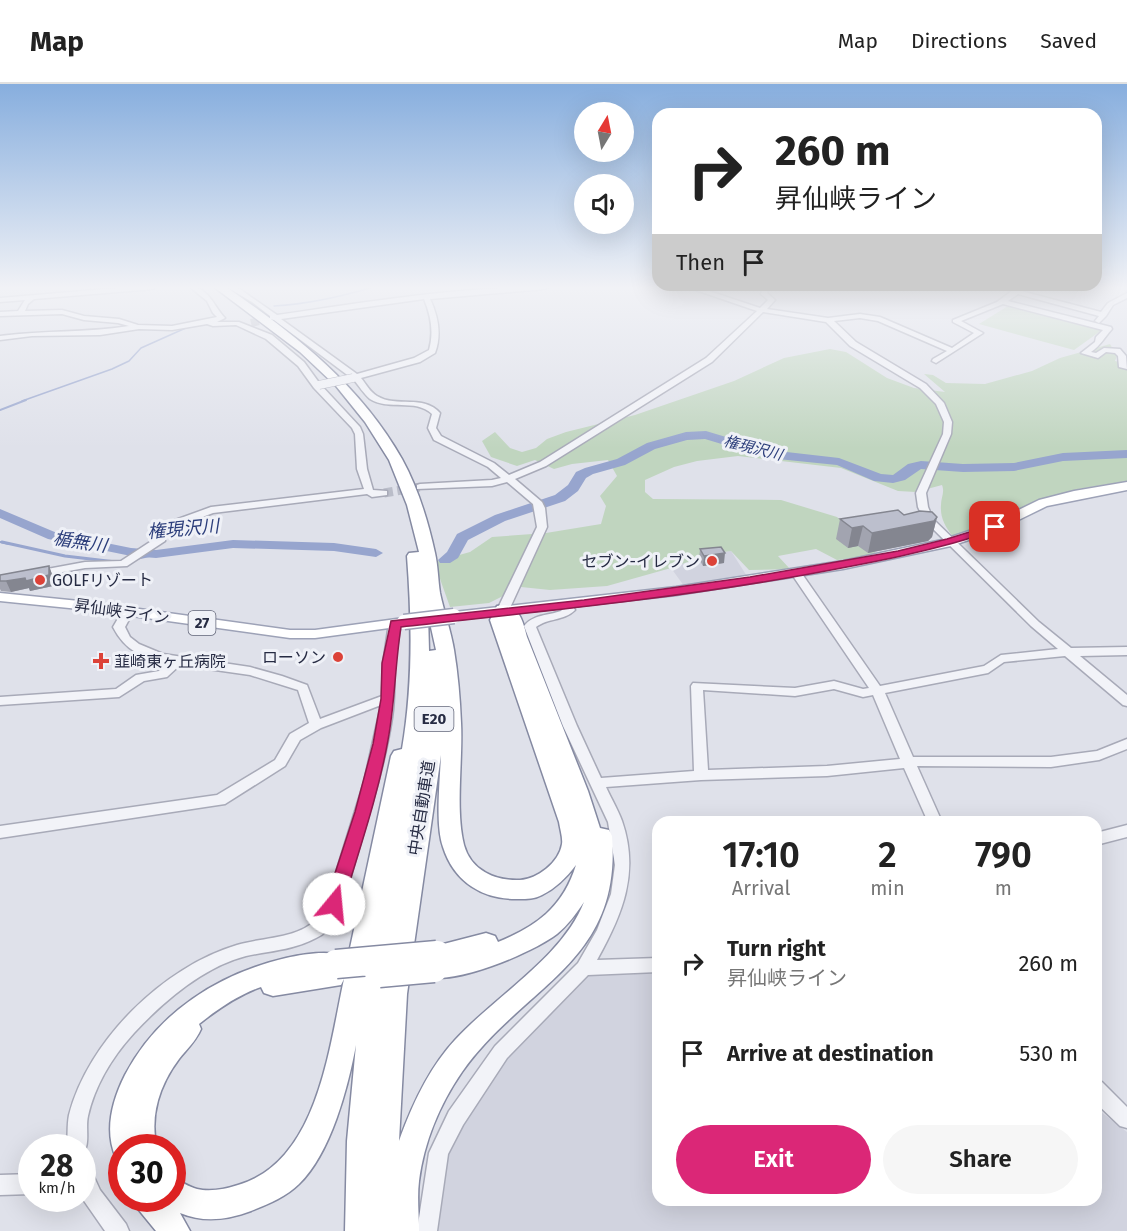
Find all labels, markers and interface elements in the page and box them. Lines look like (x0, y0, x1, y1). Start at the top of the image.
text: Map (30, 25, 84, 58)
text: Map (838, 28, 878, 54)
text: Directions (911, 28, 1007, 54)
text: Saved (1040, 28, 1097, 54)
north arrow (574, 102, 634, 162)
map controls (574, 102, 634, 234)
text: 260 m (775, 126, 890, 176)
icon: right (676, 132, 754, 210)
button: sound (574, 174, 634, 234)
text: 昇仙峡ライン (775, 183, 937, 215)
icon: arrive (737, 246, 770, 279)
text: Then (676, 249, 725, 276)
water label: 権現沢川 (722, 432, 786, 464)
pin (969, 501, 1020, 552)
icon: arrive (978, 510, 1011, 543)
water label: 権現沢川 (146, 515, 222, 543)
water label: 楯無川 (52, 527, 110, 557)
place label: セブン-イレブン (582, 552, 700, 571)
marker: セブン-イレブン (705, 554, 719, 568)
place label: GOLFリゾート (52, 571, 153, 590)
marker: GOLFリゾート (33, 573, 47, 587)
street label: 昇仙峡ライン (73, 595, 171, 628)
road number: 27 (188, 611, 216, 635)
place label: ローソン (262, 648, 326, 667)
marker: ローソン (331, 650, 345, 664)
marker: 韮崎東ヶ丘病院 (92, 652, 110, 670)
place label: 韮崎東ヶ丘病院 (114, 652, 226, 671)
road number: E20 (414, 707, 454, 731)
street label: 中央自動車道 (405, 759, 438, 857)
text: 17:10 (722, 833, 800, 877)
text: 2 (878, 833, 897, 877)
text: 790 (975, 833, 1032, 877)
position arrow (302, 872, 366, 936)
text: Arrival (732, 876, 790, 900)
text: min (870, 876, 905, 900)
text: m (995, 876, 1012, 900)
text: Turn right (727, 935, 826, 962)
icon: right (676, 947, 709, 980)
text: 260 m (1018, 950, 1078, 977)
text: 昇仙峡ライン (727, 966, 847, 990)
icon: arrive (676, 1037, 709, 1070)
text: Arrive at destination (727, 1040, 934, 1067)
text: 530 m (1019, 1040, 1078, 1067)
button: Exit (676, 1125, 871, 1194)
button: Share (883, 1125, 1078, 1194)
speed limit sign: 30 (108, 1134, 186, 1212)
text: 28 (41, 1148, 73, 1184)
text: km/h (38, 1179, 76, 1197)

